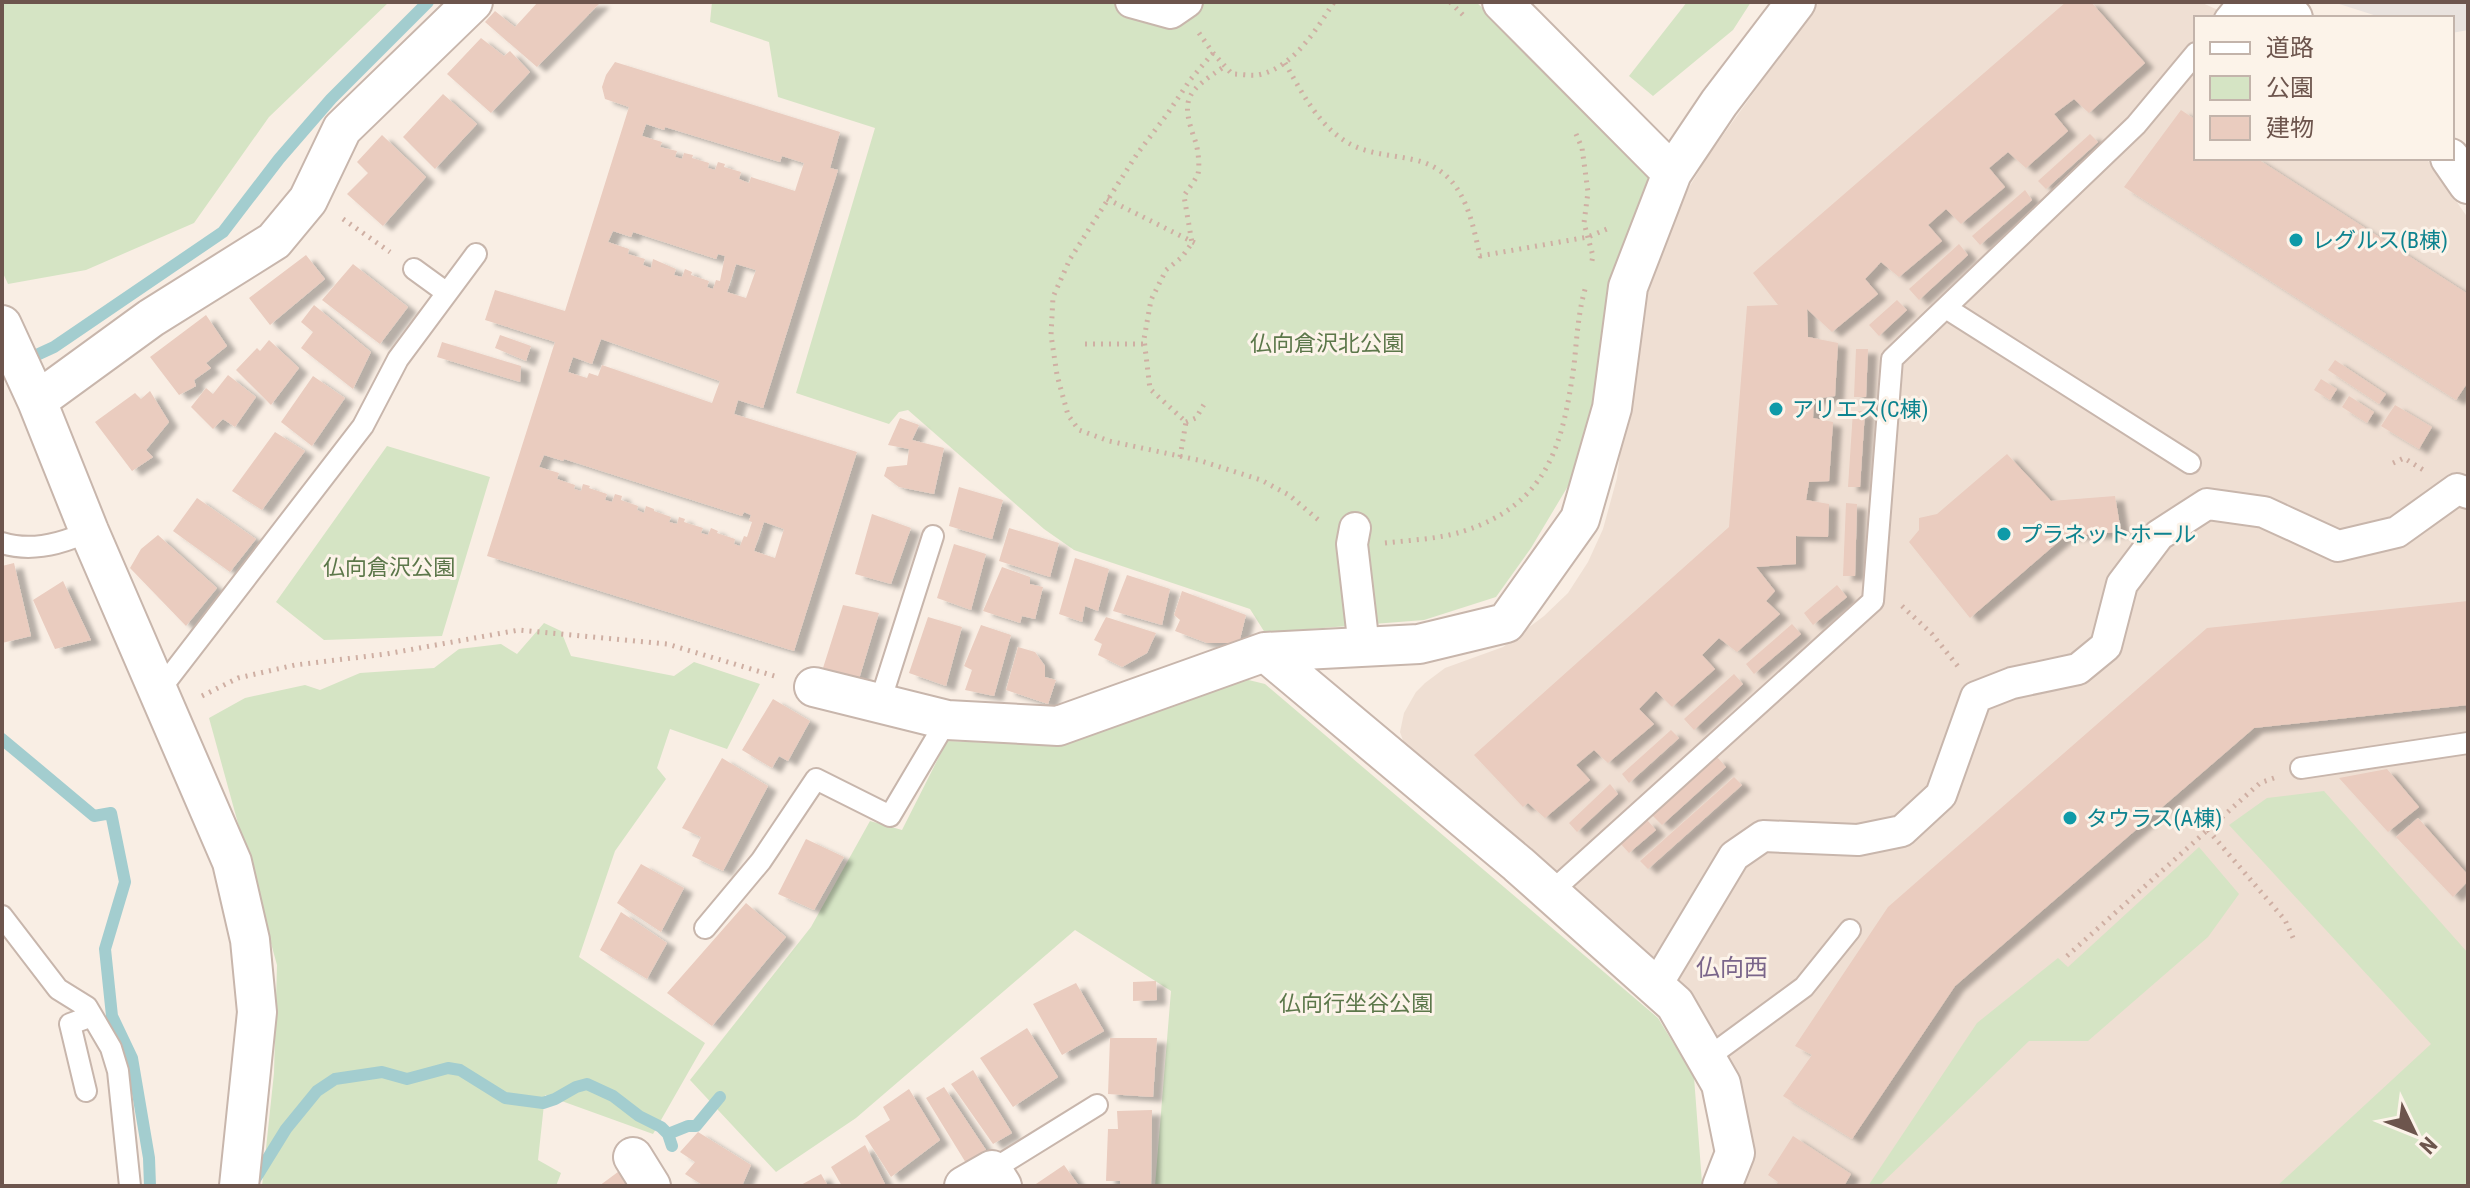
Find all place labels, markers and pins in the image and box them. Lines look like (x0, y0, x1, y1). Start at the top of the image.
place label: レグルス(B棟) (2312, 228, 2448, 254)
marker: レグルス(B棟) (2287, 231, 2305, 249)
place label: アリエス(C棟) (1792, 397, 1928, 423)
marker: アリエス(C棟) (1767, 400, 1785, 418)
place label: プラネットホール (2020, 522, 2196, 547)
marker: プラネットホール (1995, 525, 2013, 543)
place label: タウラス(A棟) (2086, 806, 2222, 832)
marker: タウラス(A棟) (2061, 809, 2079, 827)

